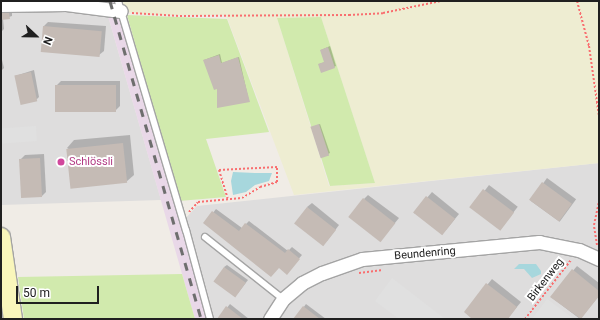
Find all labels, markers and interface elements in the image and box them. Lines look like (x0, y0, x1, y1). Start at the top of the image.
north arrow (16, 16, 56, 56)
text: N (40, 35, 55, 47)
place label: Schlössli (69, 155, 113, 169)
marker: Schlössli (56, 157, 66, 167)
street label: Beundenring (394, 245, 456, 263)
street label: Birkenweg (525, 256, 567, 304)
scale bar (18, 278, 101, 304)
text: 50 m (23, 286, 50, 300)

